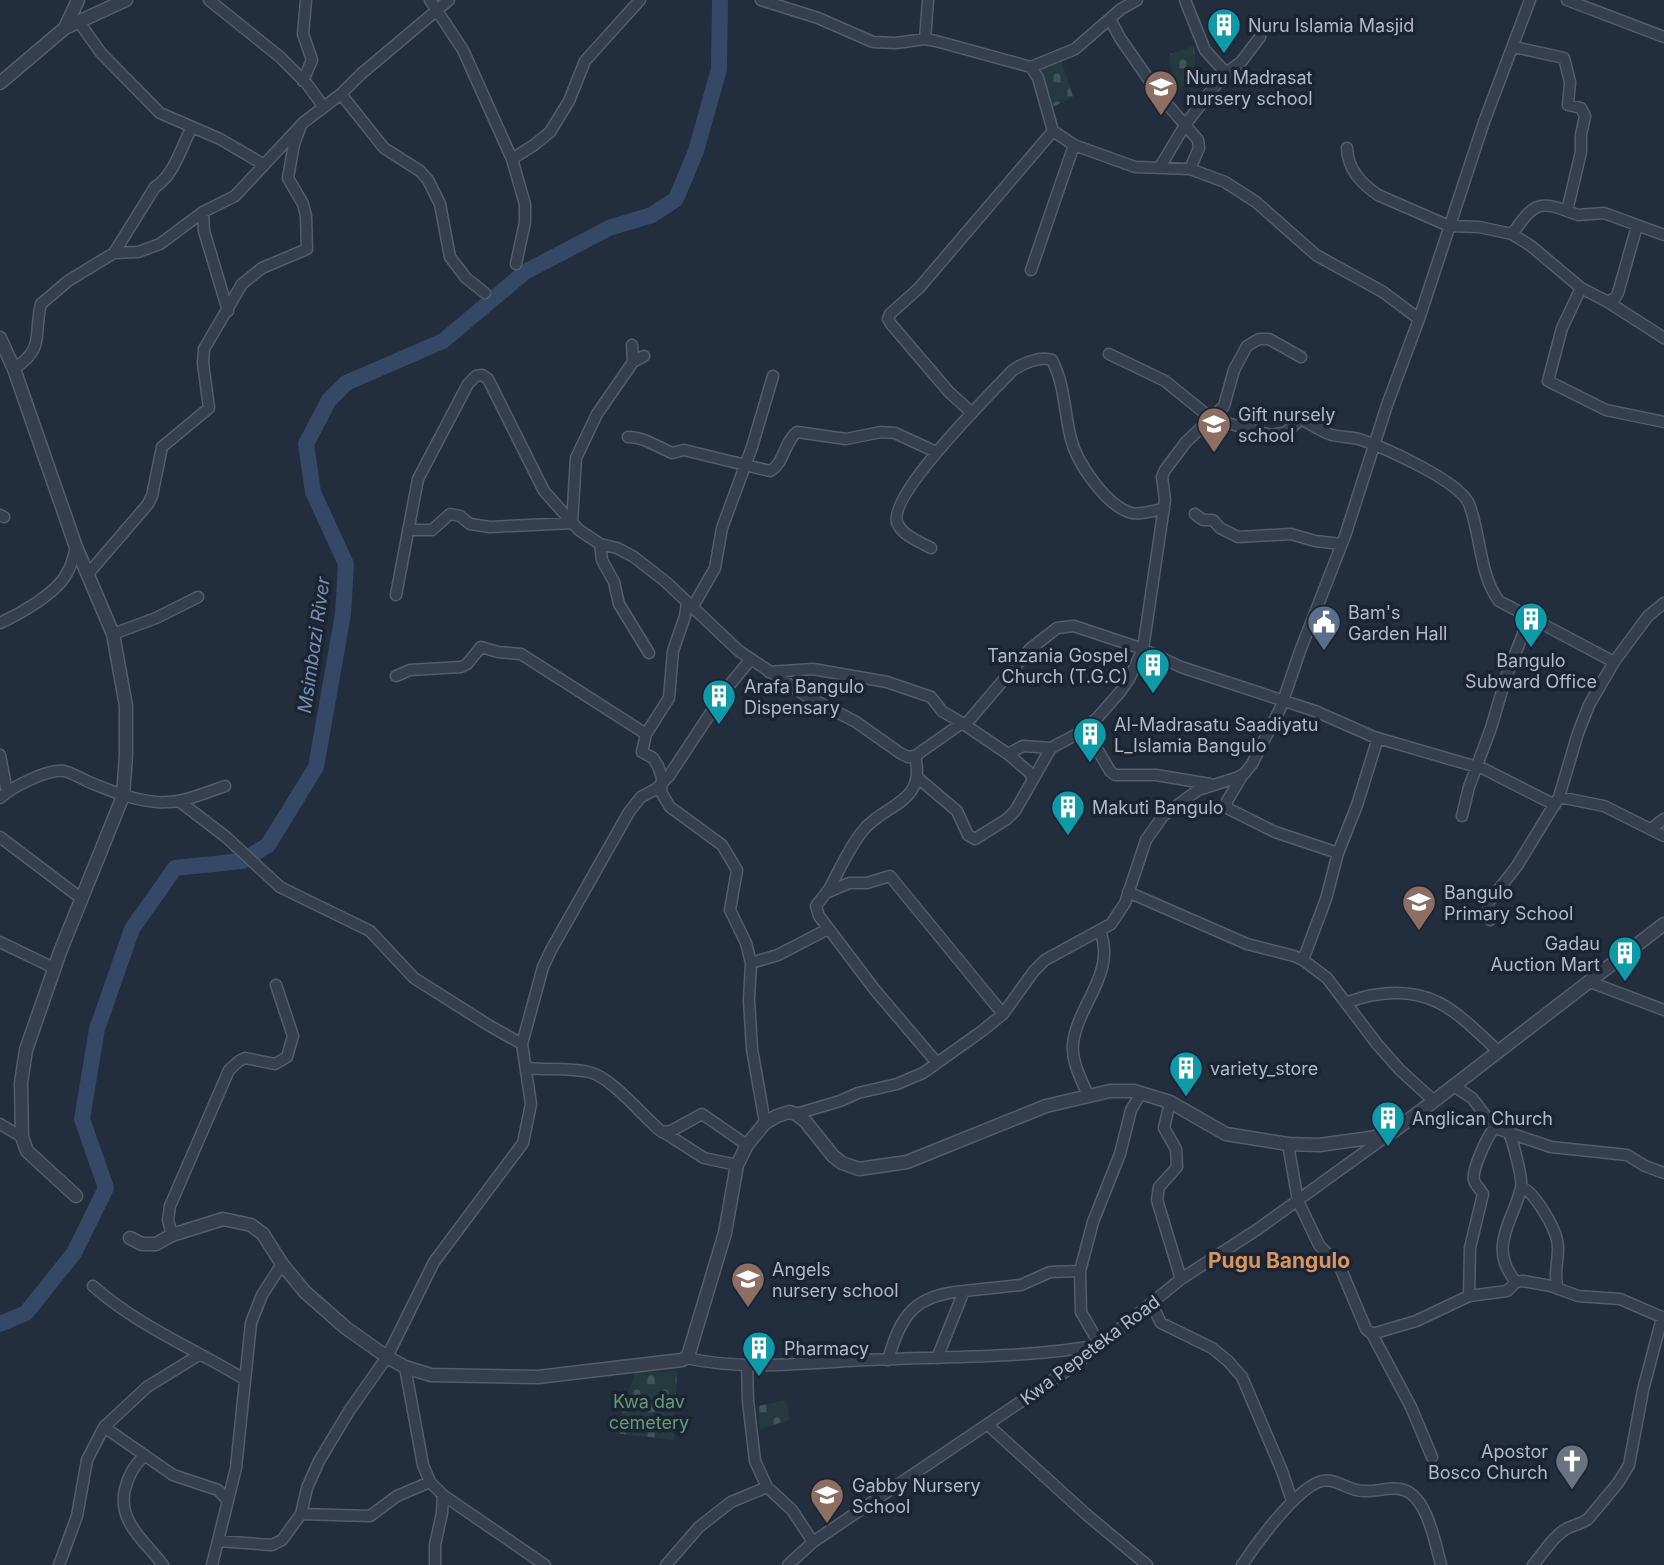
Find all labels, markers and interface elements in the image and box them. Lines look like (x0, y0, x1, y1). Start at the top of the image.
building icon: Nuru Islamia Masjid (1205, 6, 1243, 55)
place label: Nuru Islamia Masjid (1248, 15, 1414, 36)
place label: Nuru Madrasat nursery school (1186, 67, 1313, 109)
school or university icon: Nuru Madrasat nursery school (1142, 68, 1180, 117)
place label: Gift nursely school (1238, 404, 1335, 446)
school or university icon: Gift nursely school (1195, 405, 1233, 454)
water label: Msimbazi River (293, 575, 335, 715)
building icon: Bangulo Subward Office (1512, 600, 1550, 649)
place label: Bam's Garden Hall (1348, 602, 1447, 644)
public building icon: Bam's Garden Hall (1305, 603, 1343, 652)
place label: Tanzania Gospel Church (T.G.C) (987, 645, 1128, 687)
building icon: Tanzania Gospel Church (T.G.C) (1134, 646, 1172, 695)
place label: Bangulo Subward Office (1465, 650, 1597, 692)
place label: Arafa Bangulo Dispensary (744, 676, 864, 718)
building icon: Arafa Bangulo Dispensary (700, 677, 738, 726)
place label: Al-Madrasatu Saadiyatu L_Islamia Bangulo (1114, 714, 1318, 756)
building icon: Al-Madrasatu Saadiyatu L_Islamia Bangulo (1071, 715, 1109, 764)
building icon: Makuti Bangulo (1049, 788, 1087, 837)
place label: Makuti Bangulo (1092, 797, 1224, 818)
place label: Bangulo Primary School (1444, 882, 1573, 924)
school or university icon: Bangulo Primary School (1400, 883, 1438, 932)
place label: Gadau Auction Mart (1491, 933, 1600, 975)
building icon: Gadau Auction Mart (1606, 934, 1644, 983)
building icon: variety_store (1167, 1049, 1205, 1098)
place label: variety_store (1210, 1058, 1318, 1079)
building icon: Anglican Church (1369, 1099, 1407, 1148)
place label: Anglican Church (1412, 1108, 1553, 1129)
district label: Pugu Bangulo (1208, 1248, 1350, 1273)
place label: Angels nursery school (772, 1259, 899, 1301)
school or university icon: Angels nursery school (729, 1260, 767, 1309)
street label: Kwa Pepeteka Road (1016, 1291, 1164, 1409)
building icon: Pharmacy (740, 1329, 778, 1378)
place label: Pharmacy (784, 1338, 869, 1359)
park label: Kwa dav cemetery (609, 1391, 689, 1433)
place label: Apostor Bosco Church (1428, 1441, 1548, 1483)
church icon: Apostor Bosco Church (1553, 1442, 1591, 1491)
place label: Gabby Nursery School (852, 1475, 981, 1517)
school or university icon: Gabby Nursery School (808, 1476, 846, 1525)

